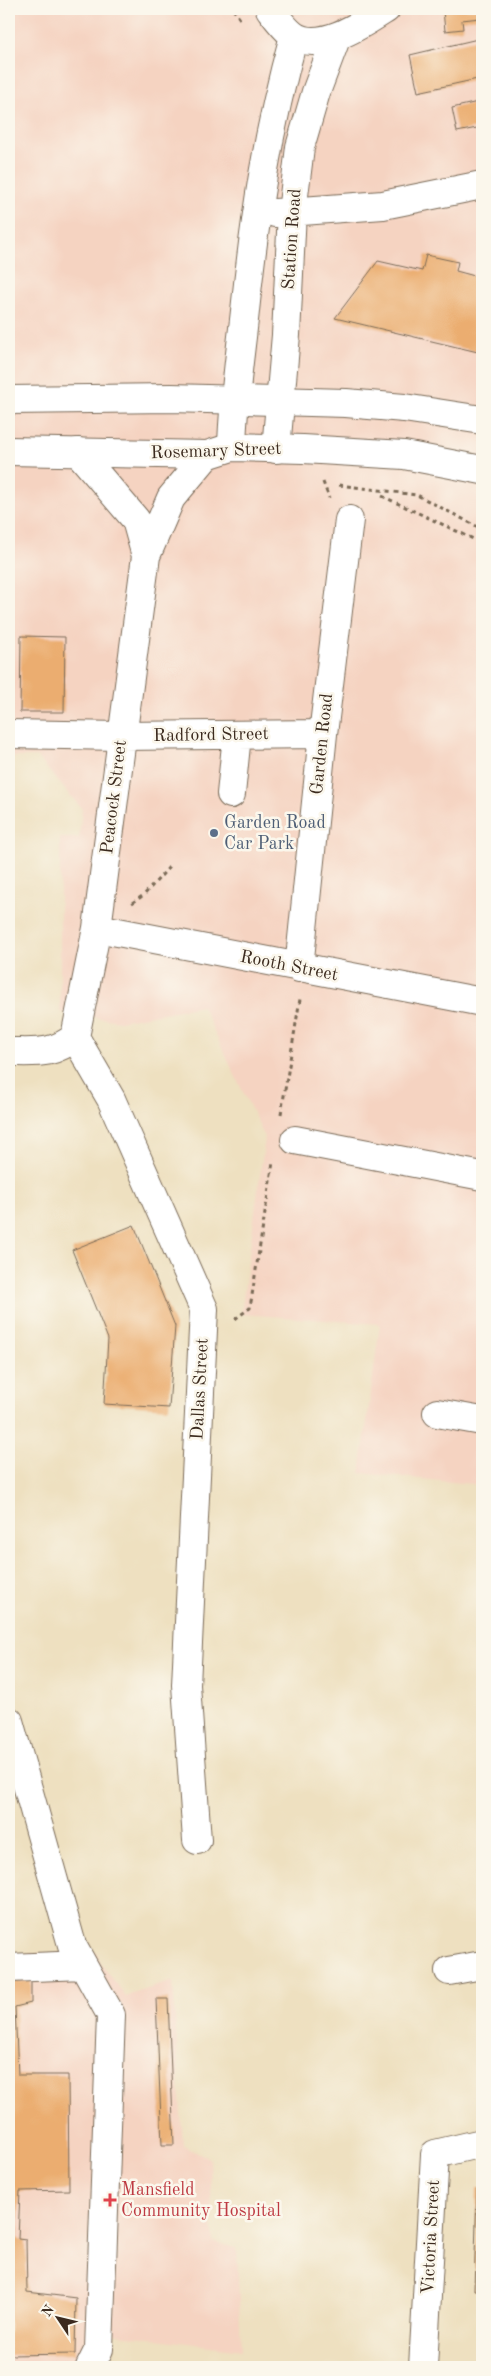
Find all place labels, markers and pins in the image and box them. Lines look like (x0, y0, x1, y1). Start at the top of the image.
place label: Garden Road Car Park (224, 814, 326, 853)
marker: Garden Road Car Park (208, 827, 220, 839)
place label: Mansfield Community Hospital (121, 2181, 281, 2220)
marker: Mansfield Community Hospital (103, 2193, 117, 2207)

